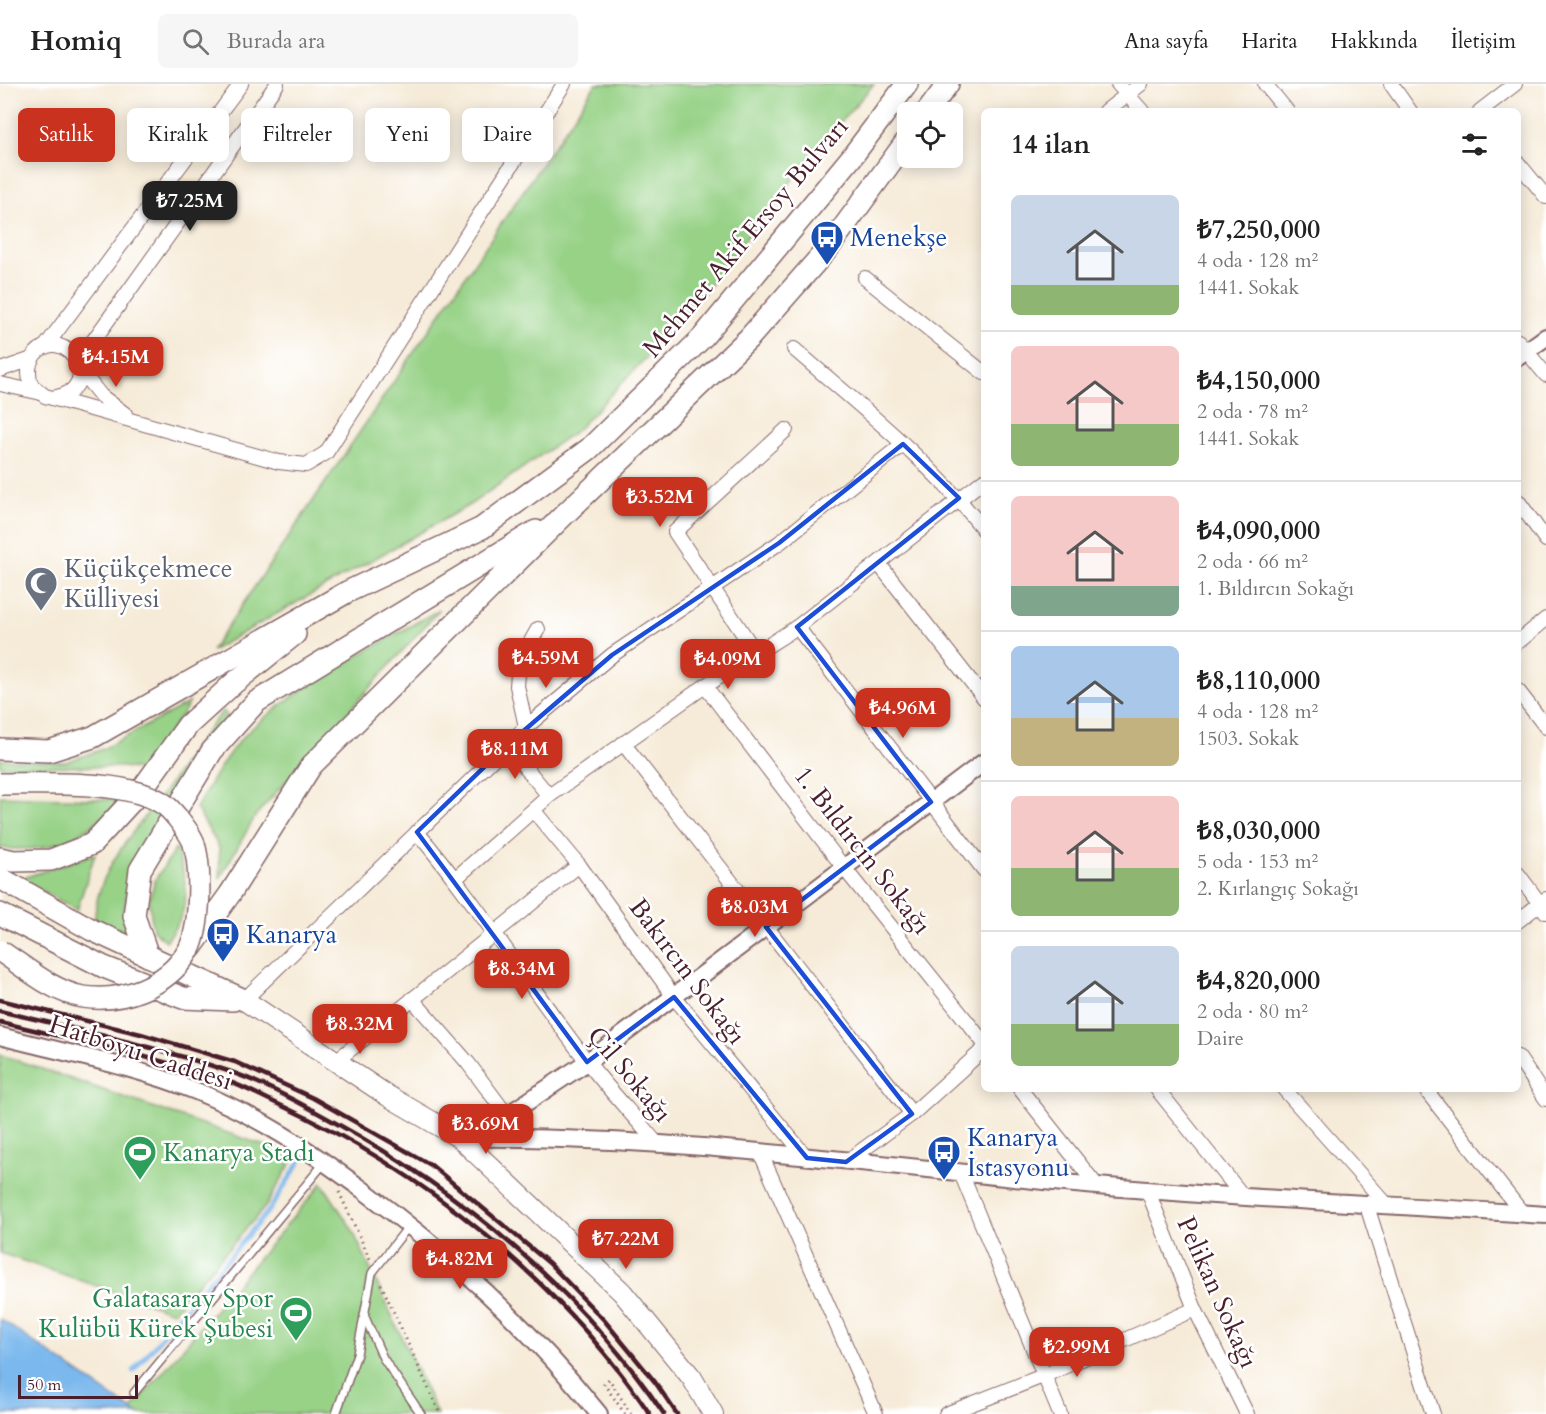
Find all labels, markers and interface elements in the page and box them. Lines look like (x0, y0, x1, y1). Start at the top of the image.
search box (158, 14, 578, 68)
text: Homiq (30, 22, 122, 60)
icon: search (179, 25, 212, 58)
text: Burada ara (227, 26, 325, 56)
text: Ana sayfa (1124, 27, 1209, 56)
text: Harita (1242, 27, 1298, 56)
text: Hakkında (1331, 27, 1418, 56)
text: İletişim (1451, 27, 1516, 56)
map controls (897, 102, 963, 168)
button: locate (897, 102, 963, 168)
chip: Satılık (18, 108, 115, 162)
chip: Kiralık (127, 108, 229, 162)
chip: Filtreler (241, 108, 353, 162)
chip: Yeni (365, 108, 450, 162)
chip: Daire (462, 108, 553, 162)
street label: Mehmet Akif Ersoy Bulvarı (635, 110, 856, 365)
text: 14 ilan (1011, 127, 1090, 162)
icon: filters (1458, 128, 1491, 161)
pin: ₺7.25M (141, 181, 239, 232)
text: ₺7.25M (156, 187, 224, 214)
text: ₺7,250,000 (1197, 212, 1320, 247)
bus stop icon: Menekşe (809, 219, 845, 266)
icon: home (1059, 219, 1131, 291)
place label: Menekşe (850, 220, 947, 255)
text: 4 oda · 128 m² (1197, 247, 1318, 274)
text: 1441. Sokak (1197, 274, 1299, 301)
pin: ₺4.15M (67, 337, 165, 388)
text: ₺4.15M (82, 343, 150, 370)
text: ₺4,150,000 (1197, 363, 1320, 398)
icon: home (1059, 370, 1131, 442)
text: 2 oda · 78 m² (1197, 398, 1308, 425)
text: 1441. Sokak (1197, 425, 1299, 452)
pin: ₺3.52M (611, 477, 709, 528)
text: ₺3.52M (626, 483, 694, 510)
text: ₺4,090,000 (1197, 513, 1320, 548)
icon: home (1059, 520, 1131, 592)
text: 2 oda · 66 m² (1197, 548, 1308, 575)
place label: Küçükçekmece Külliyesi (64, 551, 233, 616)
mosque icon: Küçükçekmece Külliyesi (23, 565, 59, 612)
text: 1. Bıldırcın Sokağı (1197, 575, 1354, 602)
pin: ₺4.59M (497, 638, 595, 689)
pin: ₺4.09M (679, 639, 777, 690)
text: ₺4.59M (512, 644, 580, 671)
text: ₺4.09M (694, 645, 762, 672)
text: ₺8,110,000 (1197, 663, 1320, 698)
icon: home (1059, 670, 1131, 742)
pin: ₺4.96M (854, 688, 952, 739)
text: ₺4.96M (869, 694, 937, 721)
text: 4 oda · 128 m² (1197, 698, 1318, 725)
text: 1503. Sokak (1197, 725, 1299, 752)
pin: ₺8.11M (466, 729, 564, 780)
text: ₺8.11M (481, 735, 549, 762)
street label: 1. Bıldırcın Sokağı (786, 759, 939, 942)
text: ₺8,030,000 (1197, 813, 1320, 848)
icon: home (1059, 820, 1131, 892)
text: 5 oda · 153 m² (1197, 848, 1318, 875)
text: 2. Kırlangıç Sokağı (1197, 875, 1359, 902)
pin: ₺8.03M (706, 887, 804, 938)
street label: Bakırcın Sokağı (621, 891, 754, 1052)
text: ₺8.03M (721, 893, 789, 920)
bus stop icon: Kanarya (205, 916, 241, 963)
place label: Kanarya (246, 917, 337, 952)
pin: ₺8.34M (473, 949, 571, 1000)
text: ₺8.34M (488, 955, 556, 982)
text: ₺4,820,000 (1197, 963, 1320, 998)
icon: home (1059, 970, 1131, 1042)
text: 2 oda · 80 m² (1197, 998, 1308, 1025)
pin: ₺8.32M (311, 1004, 409, 1055)
street label: Hatboyu Caddesi (45, 1006, 237, 1099)
text: ₺8.32M (326, 1010, 394, 1037)
street label: Çil Sokağı (579, 1019, 680, 1130)
text: Daire (1197, 1025, 1244, 1052)
pin: ₺3.69M (437, 1104, 535, 1155)
text: ₺3.69M (452, 1110, 520, 1137)
place label: Kanarya İstasyonu (967, 1120, 1070, 1185)
sports icon: Kanarya Stadı (122, 1134, 158, 1181)
bus stop icon: Kanarya İstasyonu (926, 1134, 962, 1181)
place label: Kanarya Stadı (163, 1135, 315, 1170)
street label: Pelikan Sokağı (1169, 1211, 1267, 1373)
pin: ₺7.22M (577, 1219, 675, 1270)
text: ₺7.22M (592, 1225, 660, 1252)
pin: ₺4.82M (411, 1239, 509, 1290)
text: ₺4.82M (426, 1245, 494, 1272)
place label: Galatasaray Spor Kulübü Kürek Şubesi (39, 1281, 274, 1346)
sports icon: Galatasaray Spor Kulübü Kürek Şubesi (278, 1295, 314, 1342)
pin: ₺2.99M (1028, 1327, 1126, 1378)
text: ₺2.99M (1043, 1333, 1111, 1360)
scale bar (18, 1372, 138, 1400)
text: 50 m (27, 1374, 61, 1396)

